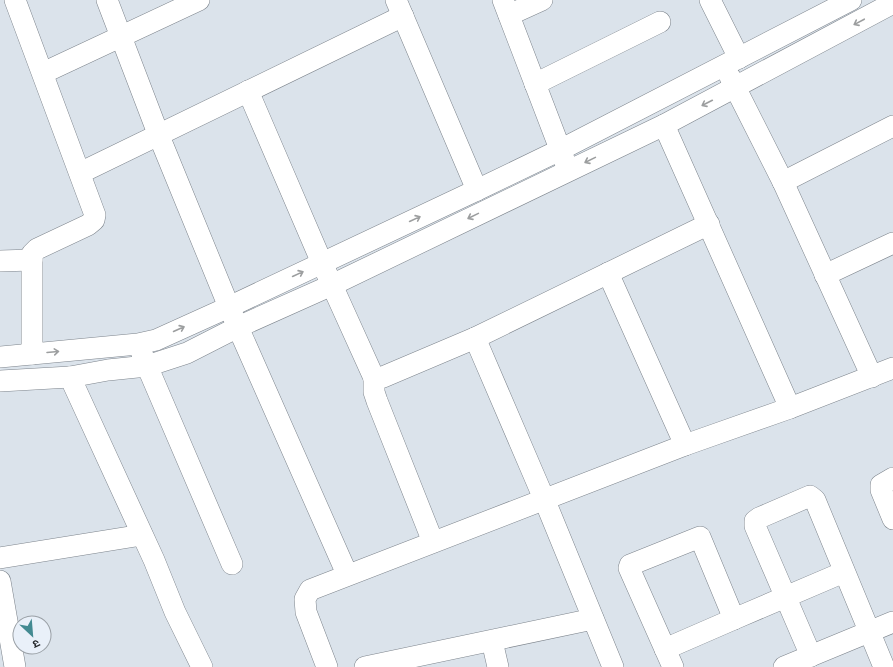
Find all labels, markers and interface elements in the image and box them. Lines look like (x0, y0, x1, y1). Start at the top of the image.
one-way arrow (853, 18, 865, 26)
one-way arrow (701, 100, 713, 107)
one-way arrow (585, 157, 597, 164)
one-way arrow (468, 213, 480, 221)
one-way arrow (409, 215, 421, 222)
one-way arrow (291, 270, 303, 277)
one-way arrow (173, 325, 185, 332)
one-way arrow (46, 349, 59, 356)
north arrow (12, 615, 52, 655)
text: उ (30, 636, 43, 654)

